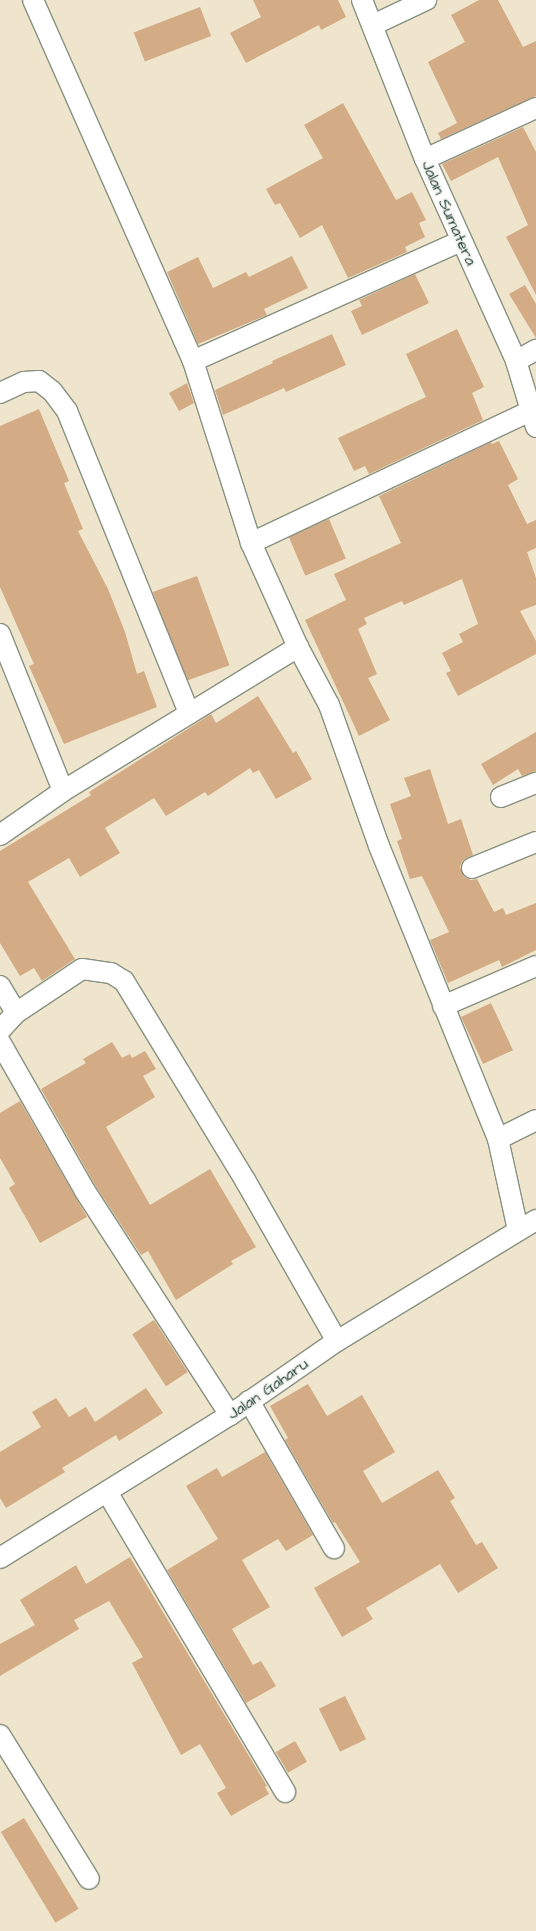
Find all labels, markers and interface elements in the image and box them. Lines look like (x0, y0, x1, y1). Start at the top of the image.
street label: Jalan Sumatera (417, 158, 481, 268)
street label: Jalan Gaharu (224, 1354, 312, 1424)

